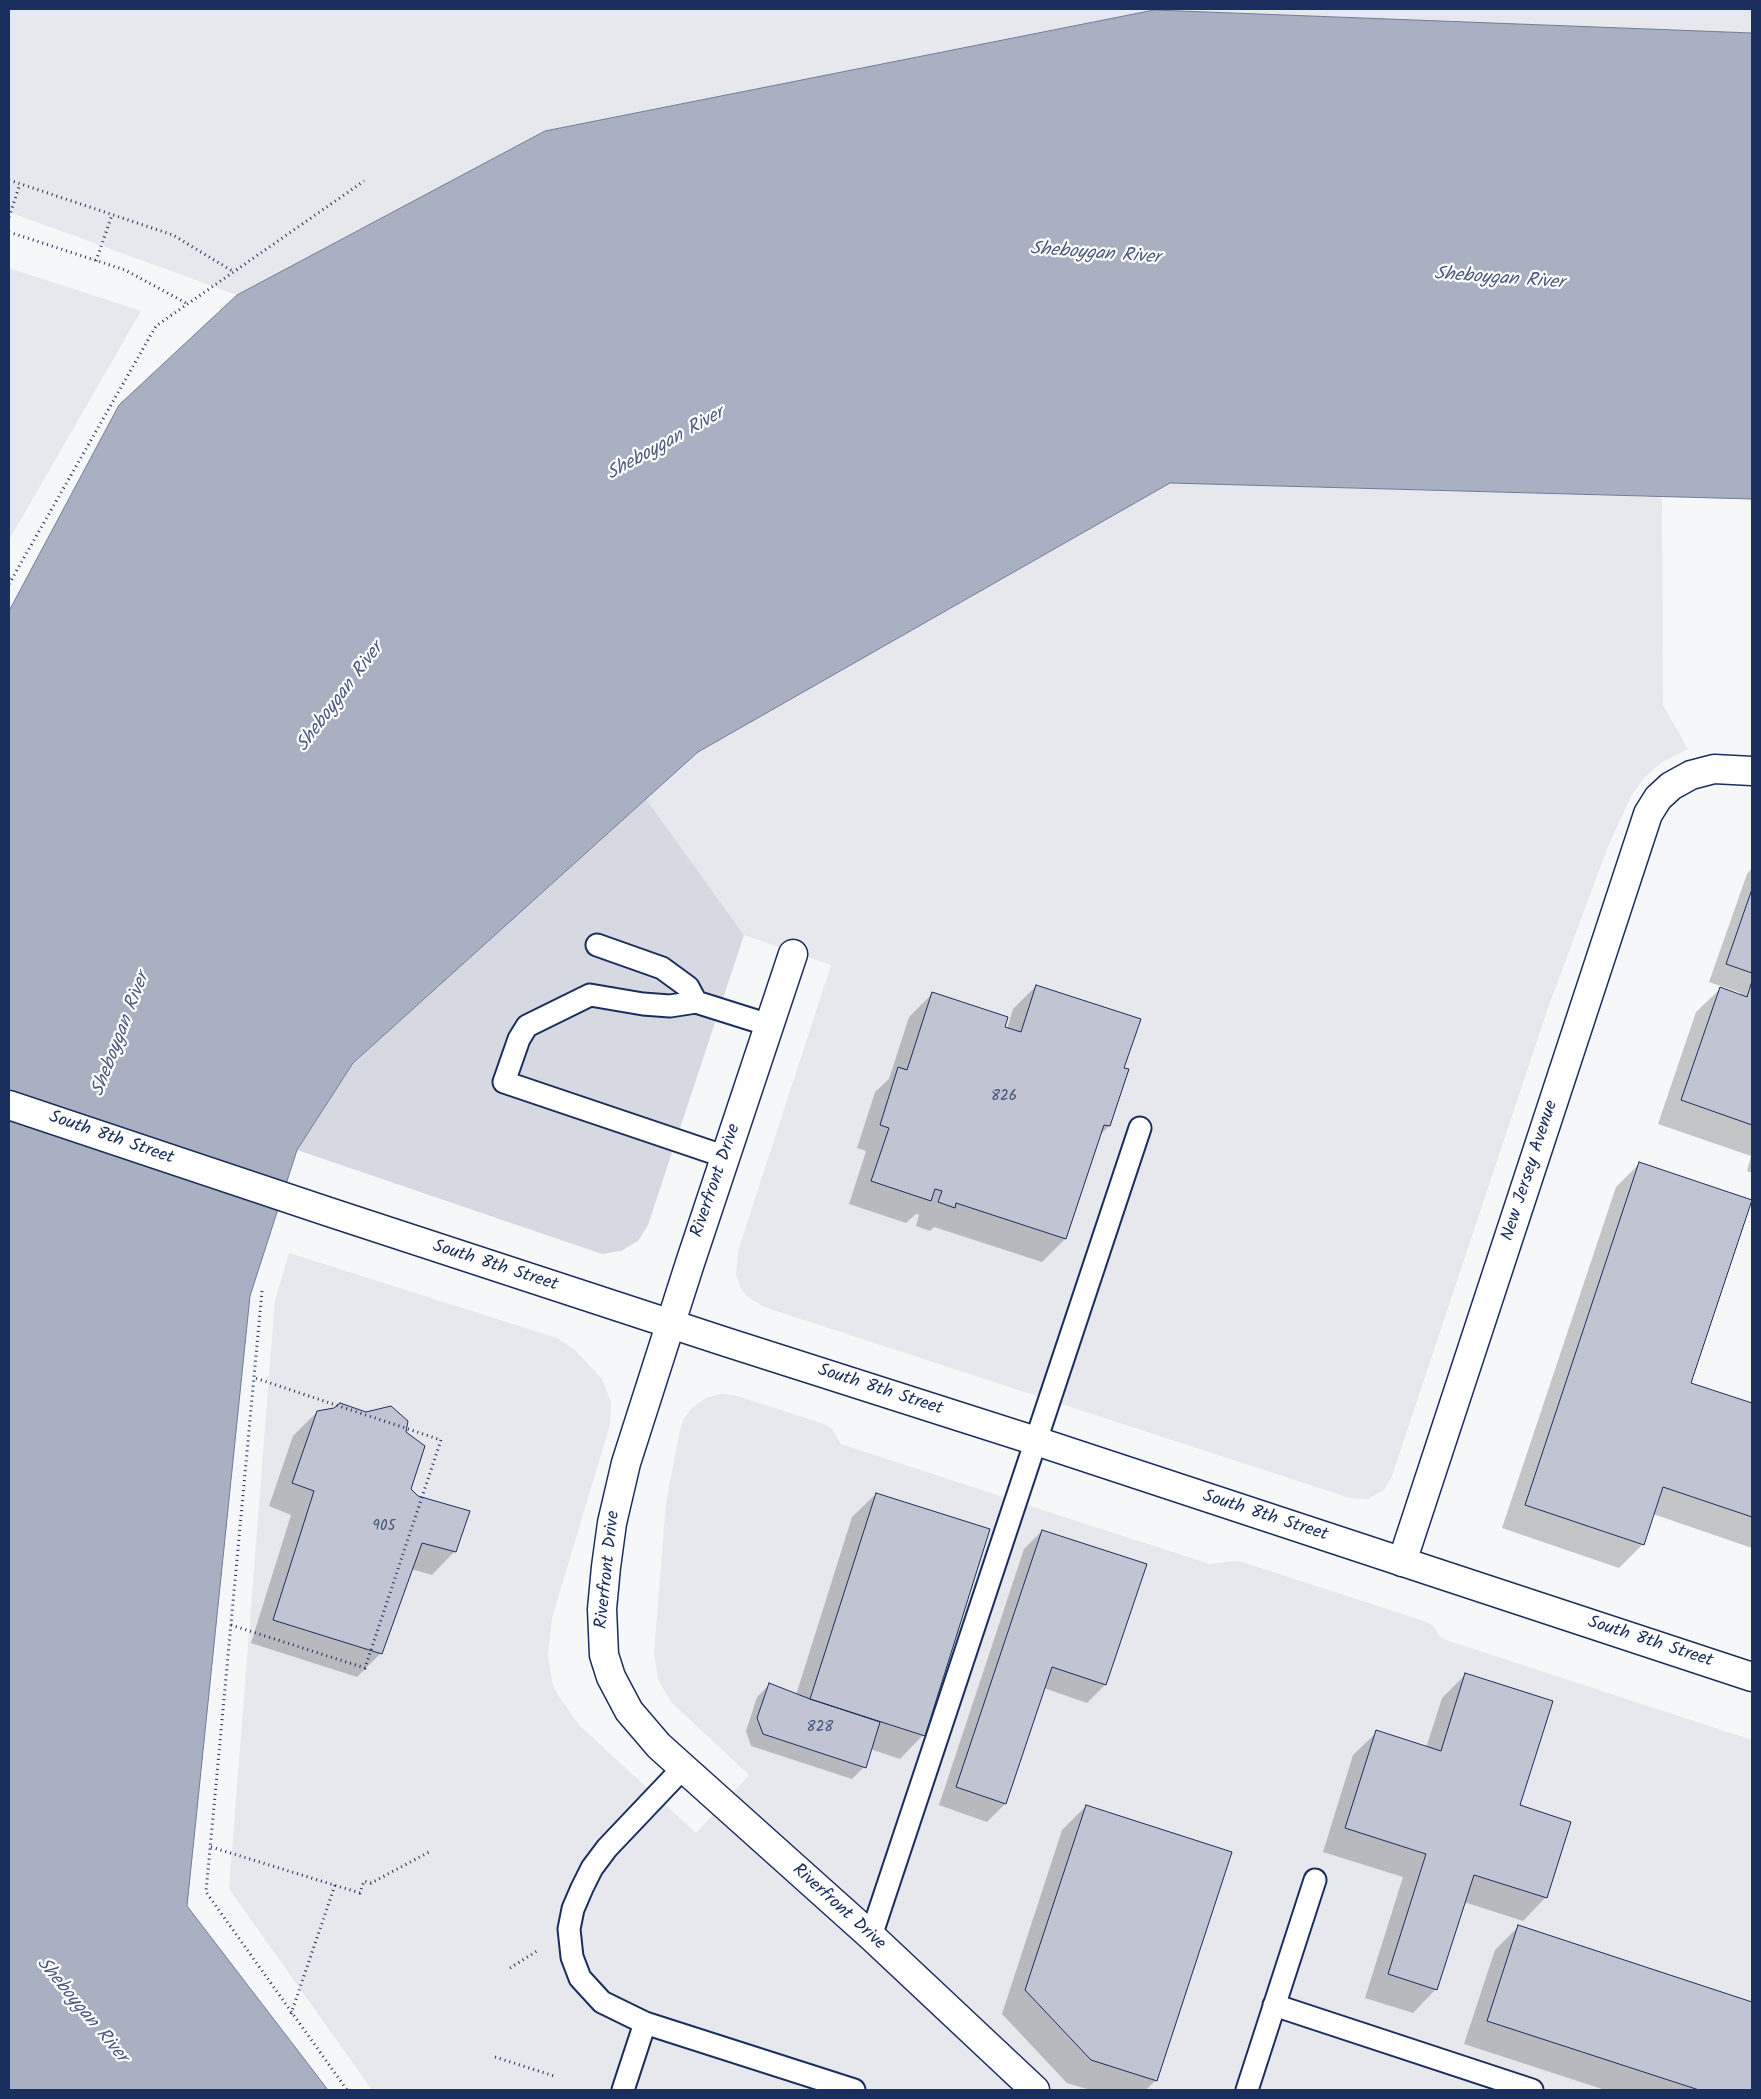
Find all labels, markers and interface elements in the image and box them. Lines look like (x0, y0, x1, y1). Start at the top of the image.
water label: Sheboygan River (1029, 239, 1161, 271)
water label: Sheboygan River (1433, 264, 1565, 296)
water label: Sheboygan River (603, 403, 729, 487)
water label: Sheboygan River (293, 639, 389, 757)
water label: Sheboygan River (88, 970, 156, 1100)
house number: 826 (991, 1088, 1017, 1106)
street label: New Jersey Avenue (1498, 1098, 1564, 1244)
street label: South 8th Street (46, 1108, 176, 1170)
street label: Riverfront Drive (687, 1121, 747, 1241)
street label: South 8th Street (430, 1237, 560, 1297)
street label: South 8th Street (815, 1361, 945, 1421)
street label: South 8th Street (1200, 1487, 1330, 1547)
street label: Riverfront Drive (592, 1510, 626, 1630)
house number: 905 (373, 1518, 395, 1536)
street label: South 8th Street (1585, 1613, 1715, 1673)
house number: 828 (807, 1719, 833, 1737)
street label: Riverfront Drive (787, 1860, 889, 1956)
water label: Sheboygan River (30, 1954, 132, 2068)

